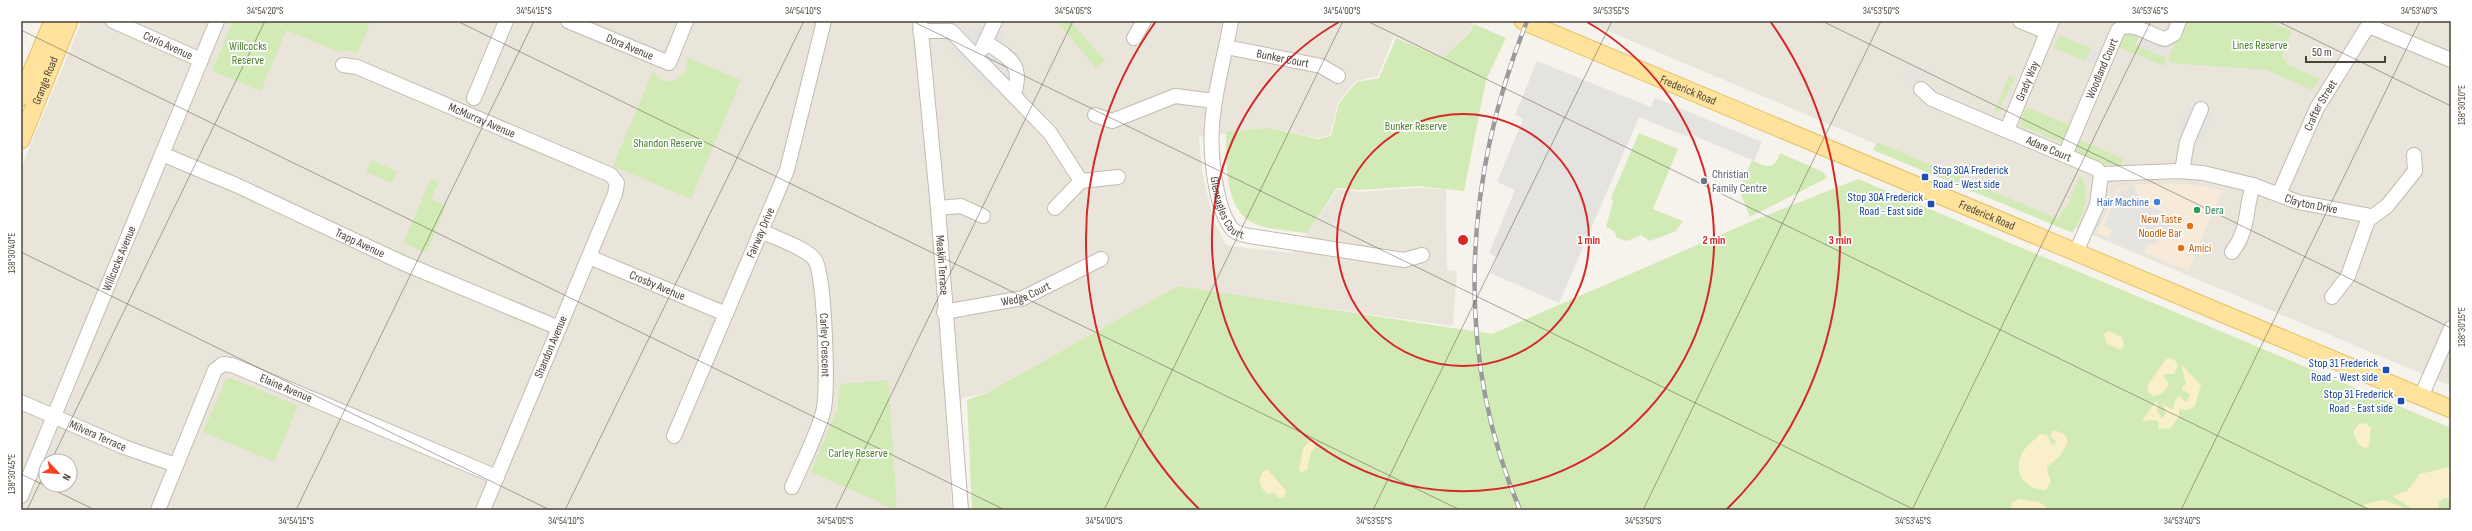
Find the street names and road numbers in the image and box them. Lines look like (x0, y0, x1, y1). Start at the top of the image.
street label: Corio Avenue (141, 28, 195, 63)
street label: Dora Avenue (604, 30, 656, 63)
street label: Woodland Court (2082, 36, 2121, 101)
street label: Bunker Court (1255, 46, 1311, 71)
street label: Grange Road (29, 54, 61, 107)
street label: Grady Way (2012, 58, 2042, 103)
street label: Frederick Road (1658, 72, 1718, 108)
street label: Crafter Street (2300, 76, 2340, 133)
street label: McMurray Avenue (446, 99, 518, 141)
street label: Adare Court (2023, 132, 2074, 165)
street label: Gleneagles Court (1207, 176, 1246, 242)
street label: Clayton Drive (2283, 190, 2339, 217)
street label: Frederick Road (1957, 197, 2017, 233)
street label: Fairway Drive (743, 205, 778, 260)
street label: Willcocks Avenue (99, 223, 139, 293)
street label: Trapp Avenue (333, 225, 387, 261)
street label: Meakin Terrace (933, 234, 952, 296)
street label: Crosby Avenue (627, 267, 688, 304)
street label: Wedge Court (1000, 278, 1053, 309)
street label: Shandon Avenue (531, 313, 571, 380)
street label: Carley Crescent (816, 313, 833, 378)
street label: Elaine Avenue (258, 370, 315, 406)
street label: Milvera Terrace (67, 417, 129, 455)

